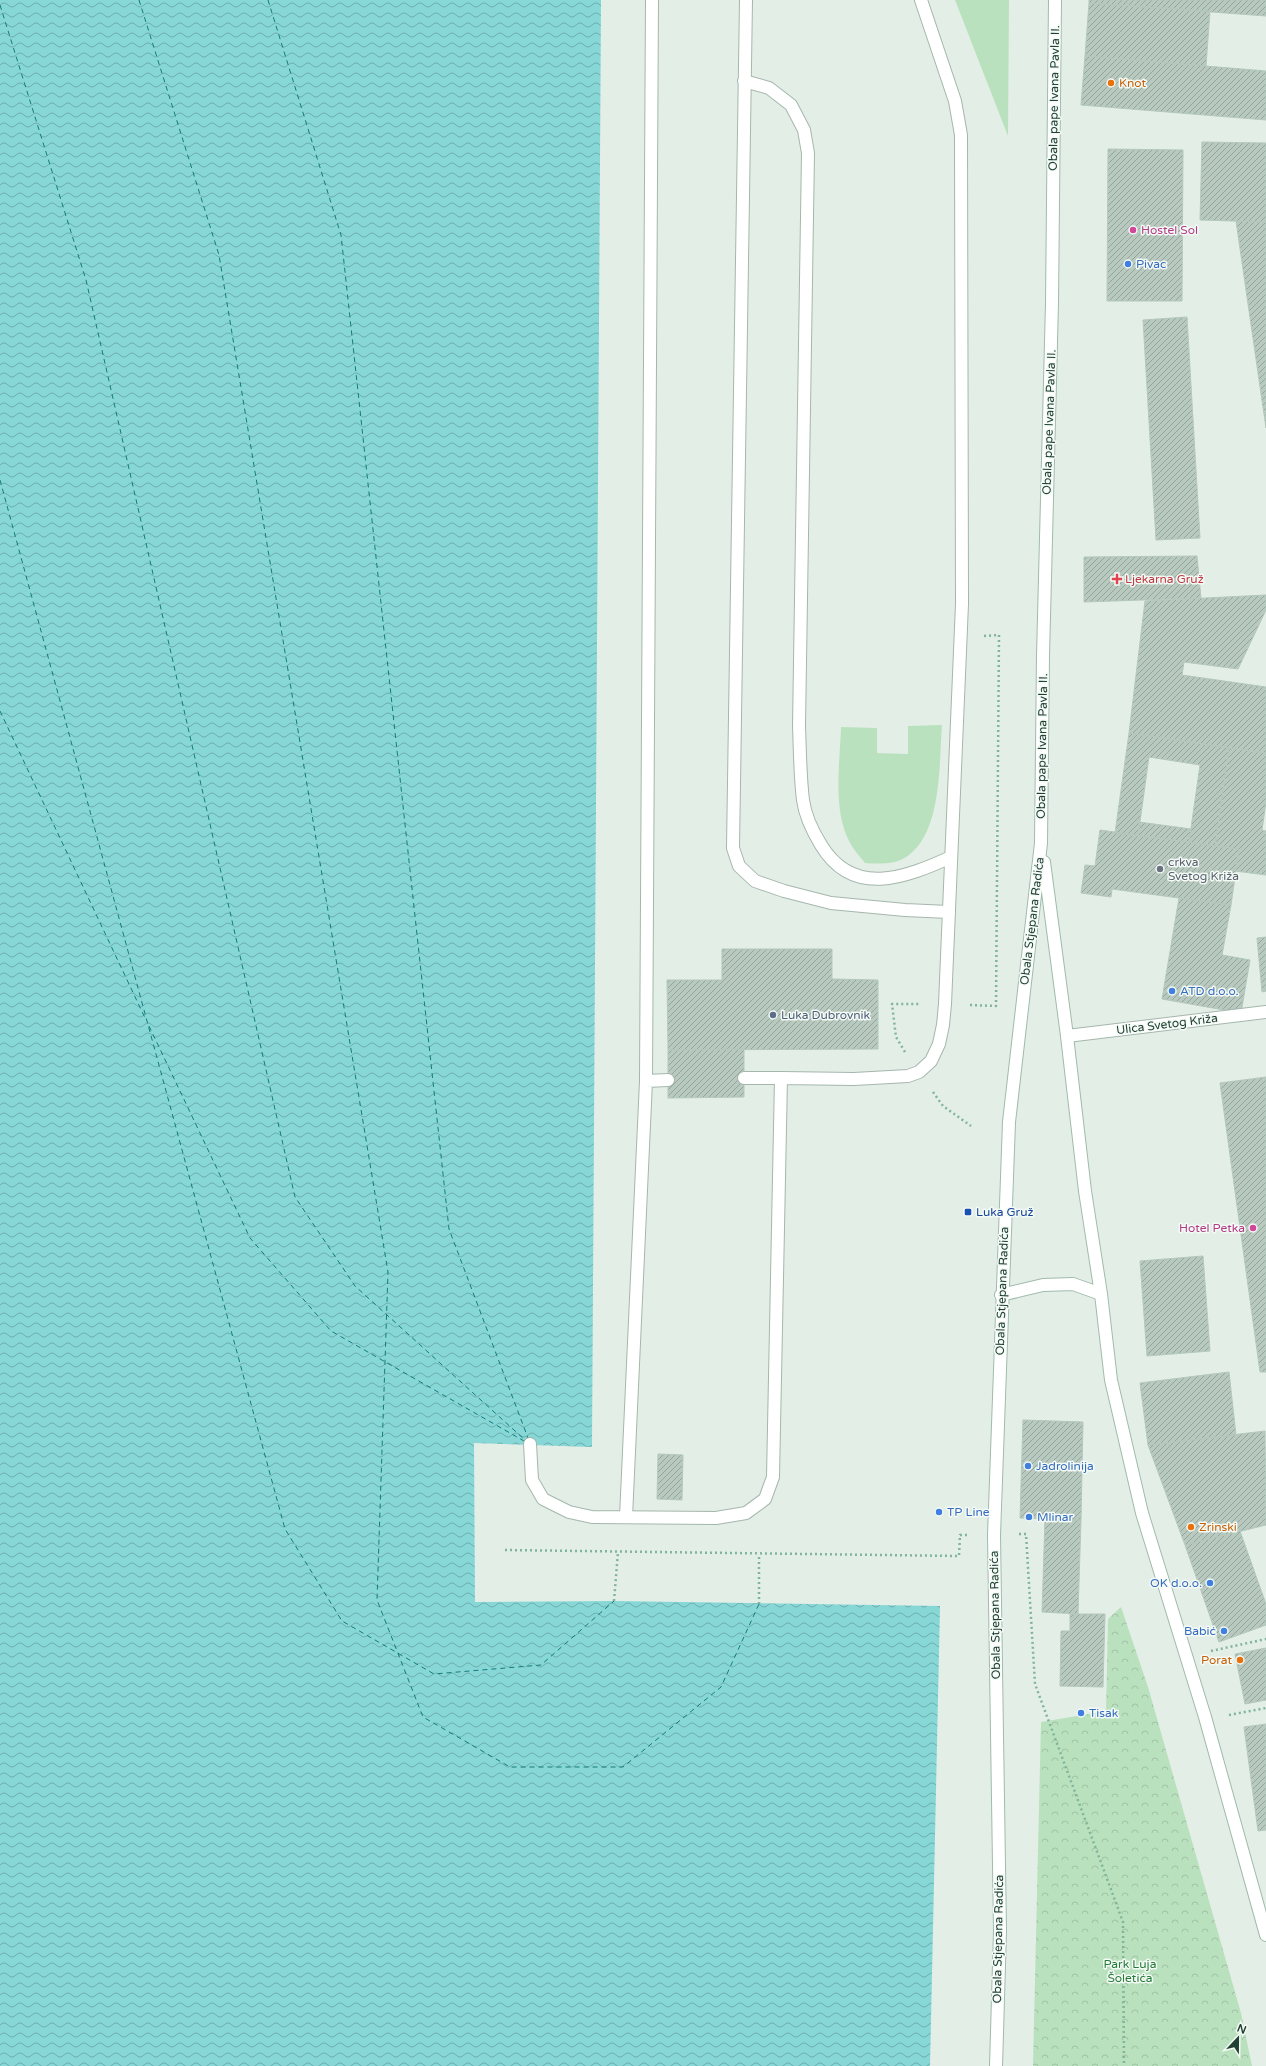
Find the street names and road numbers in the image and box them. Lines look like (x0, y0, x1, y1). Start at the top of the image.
street label: Obala pape Ivana Pavla II. (1046, 25, 1062, 171)
street label: Obala pape Ivana Pavla II. (1039, 349, 1059, 495)
street label: Obala pape Ivana Pavla II. (1034, 673, 1050, 819)
street label: Obala Stjepana Radića (1017, 856, 1047, 986)
street label: Ulica Svetog Križa (1115, 1011, 1219, 1037)
street label: Obala Stjepana Radića (993, 1226, 1011, 1356)
street label: Obala Stjepana Radića (987, 1550, 1003, 1680)
street label: Obala Stjepana Radića (990, 1874, 1006, 2004)

